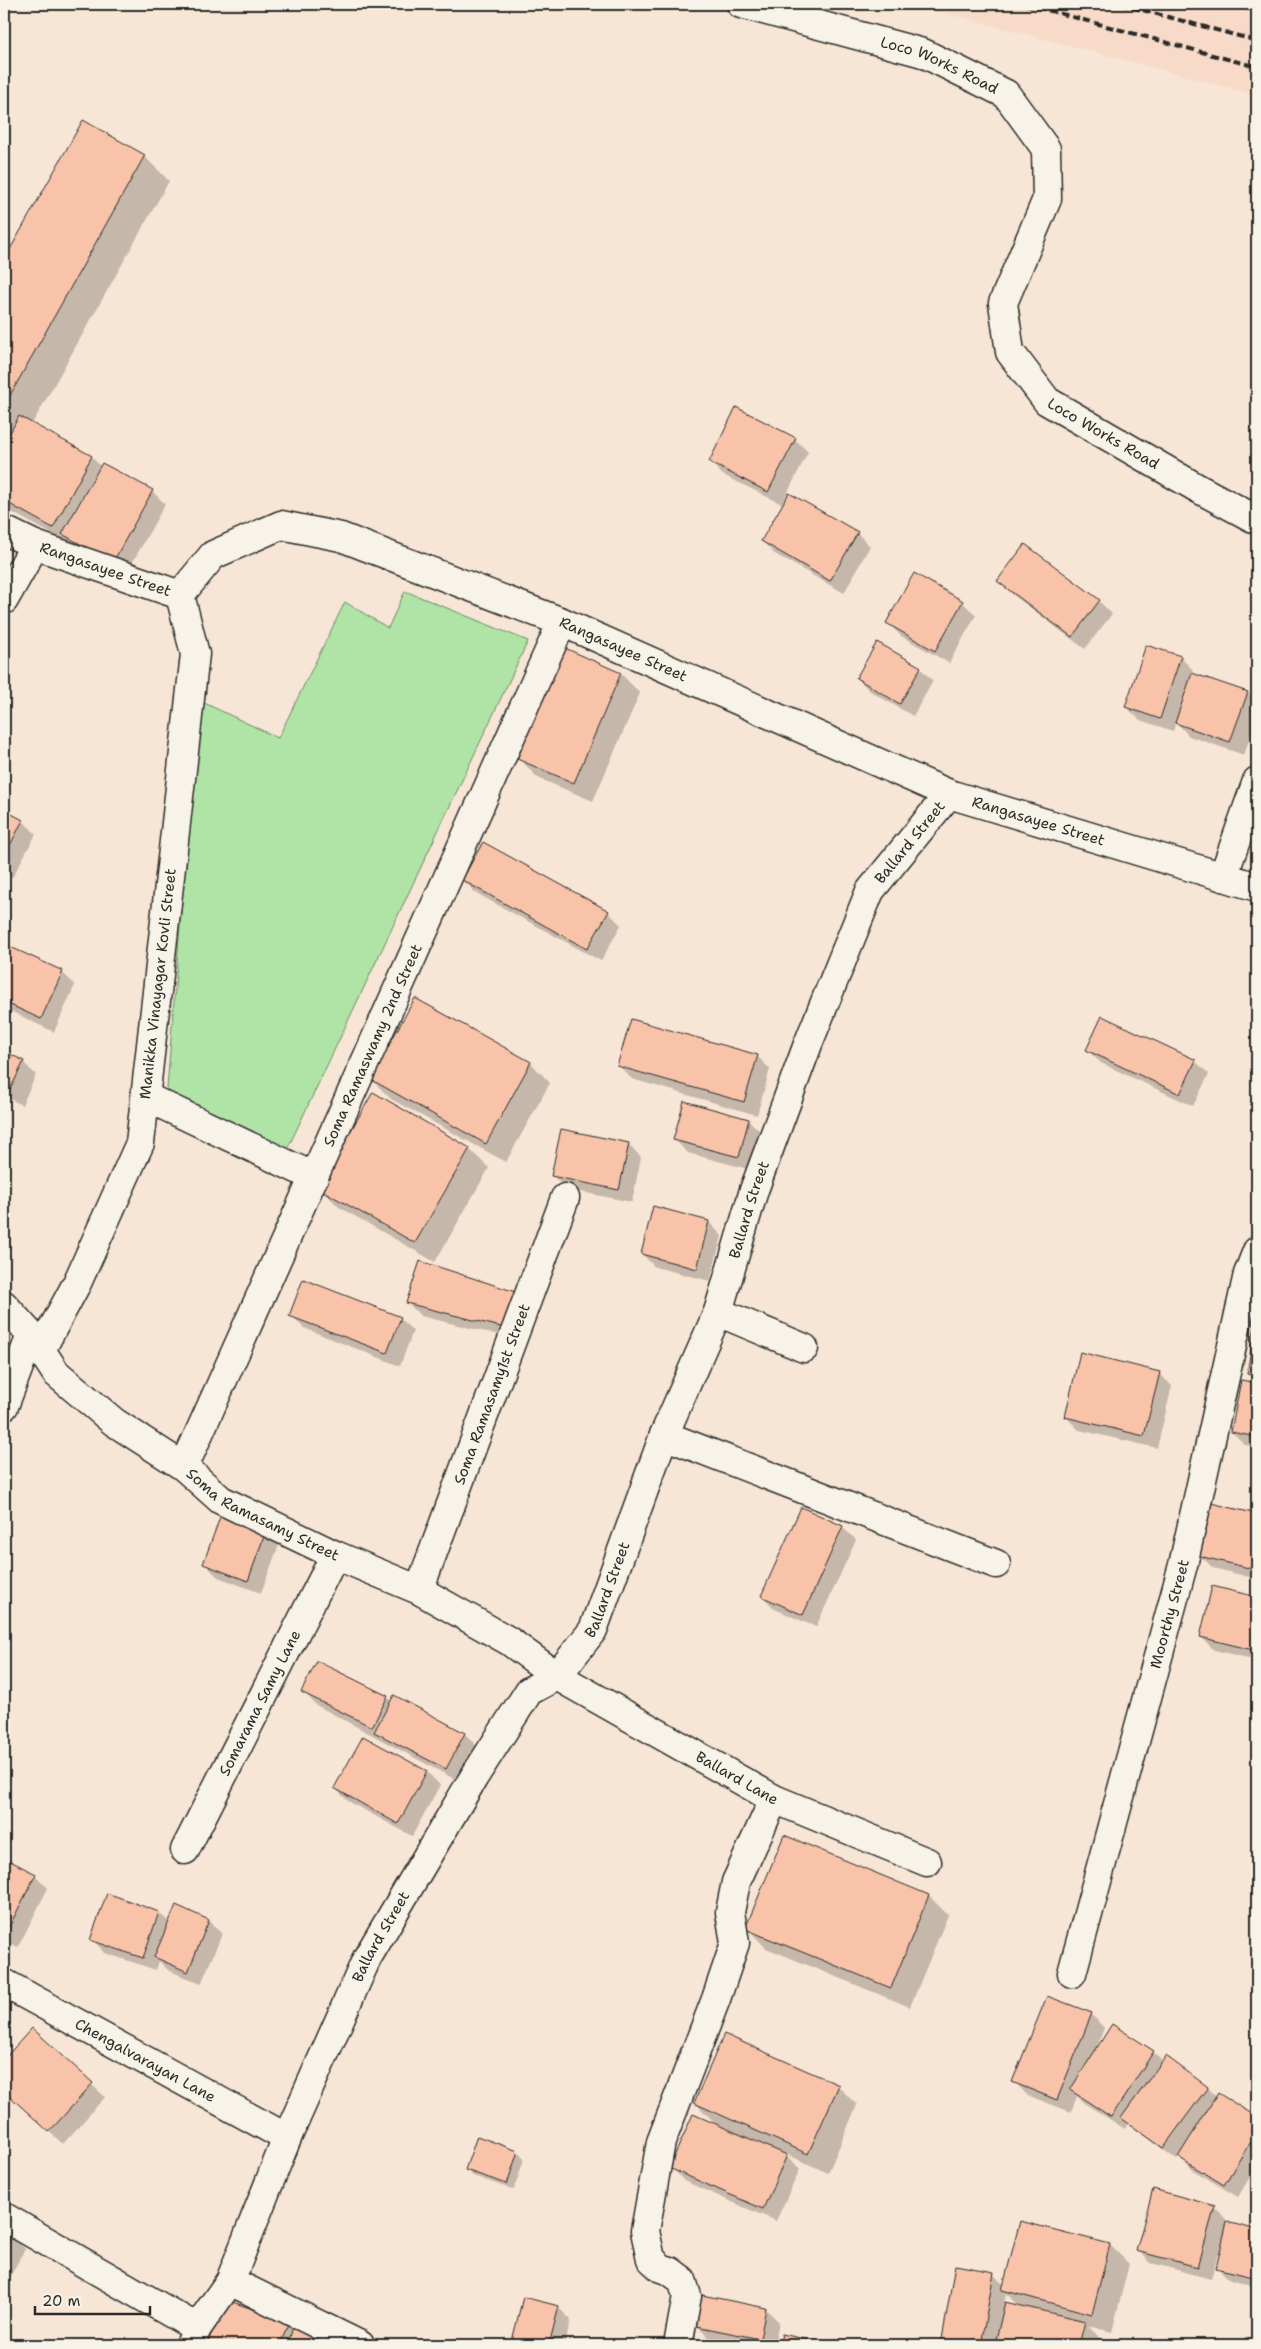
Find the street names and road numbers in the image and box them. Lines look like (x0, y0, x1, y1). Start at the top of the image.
street label: Loco Works Road (878, 32, 1002, 99)
street label: Loco Works Road (1044, 393, 1163, 474)
street label: Rangasayee Street (37, 537, 174, 601)
street label: Rangasayee Street (556, 612, 690, 686)
street label: Rangasayee Street (970, 792, 1107, 851)
street label: Ballard Street (870, 797, 949, 888)
street label: Manikka Vinayagar Kovli Street (135, 867, 181, 1100)
street label: Soma Ramaswamy 2nd Street (319, 941, 427, 1150)
street label: Ballard Street (724, 1158, 774, 1261)
street label: Soma Ramasamy1st Street (449, 1301, 535, 1488)
street label: Soma Ramasamy Street (182, 1464, 342, 1566)
street label: Ballard Street (580, 1539, 634, 1642)
street label: Moorthy Street (1145, 1558, 1194, 1671)
street label: Somarama Samy Lane (214, 1627, 305, 1779)
street label: Ballard Lane (692, 1747, 782, 1810)
street label: Ballard Street (348, 1888, 414, 1985)
street label: Chengalvarayan Lane (71, 2014, 219, 2107)

